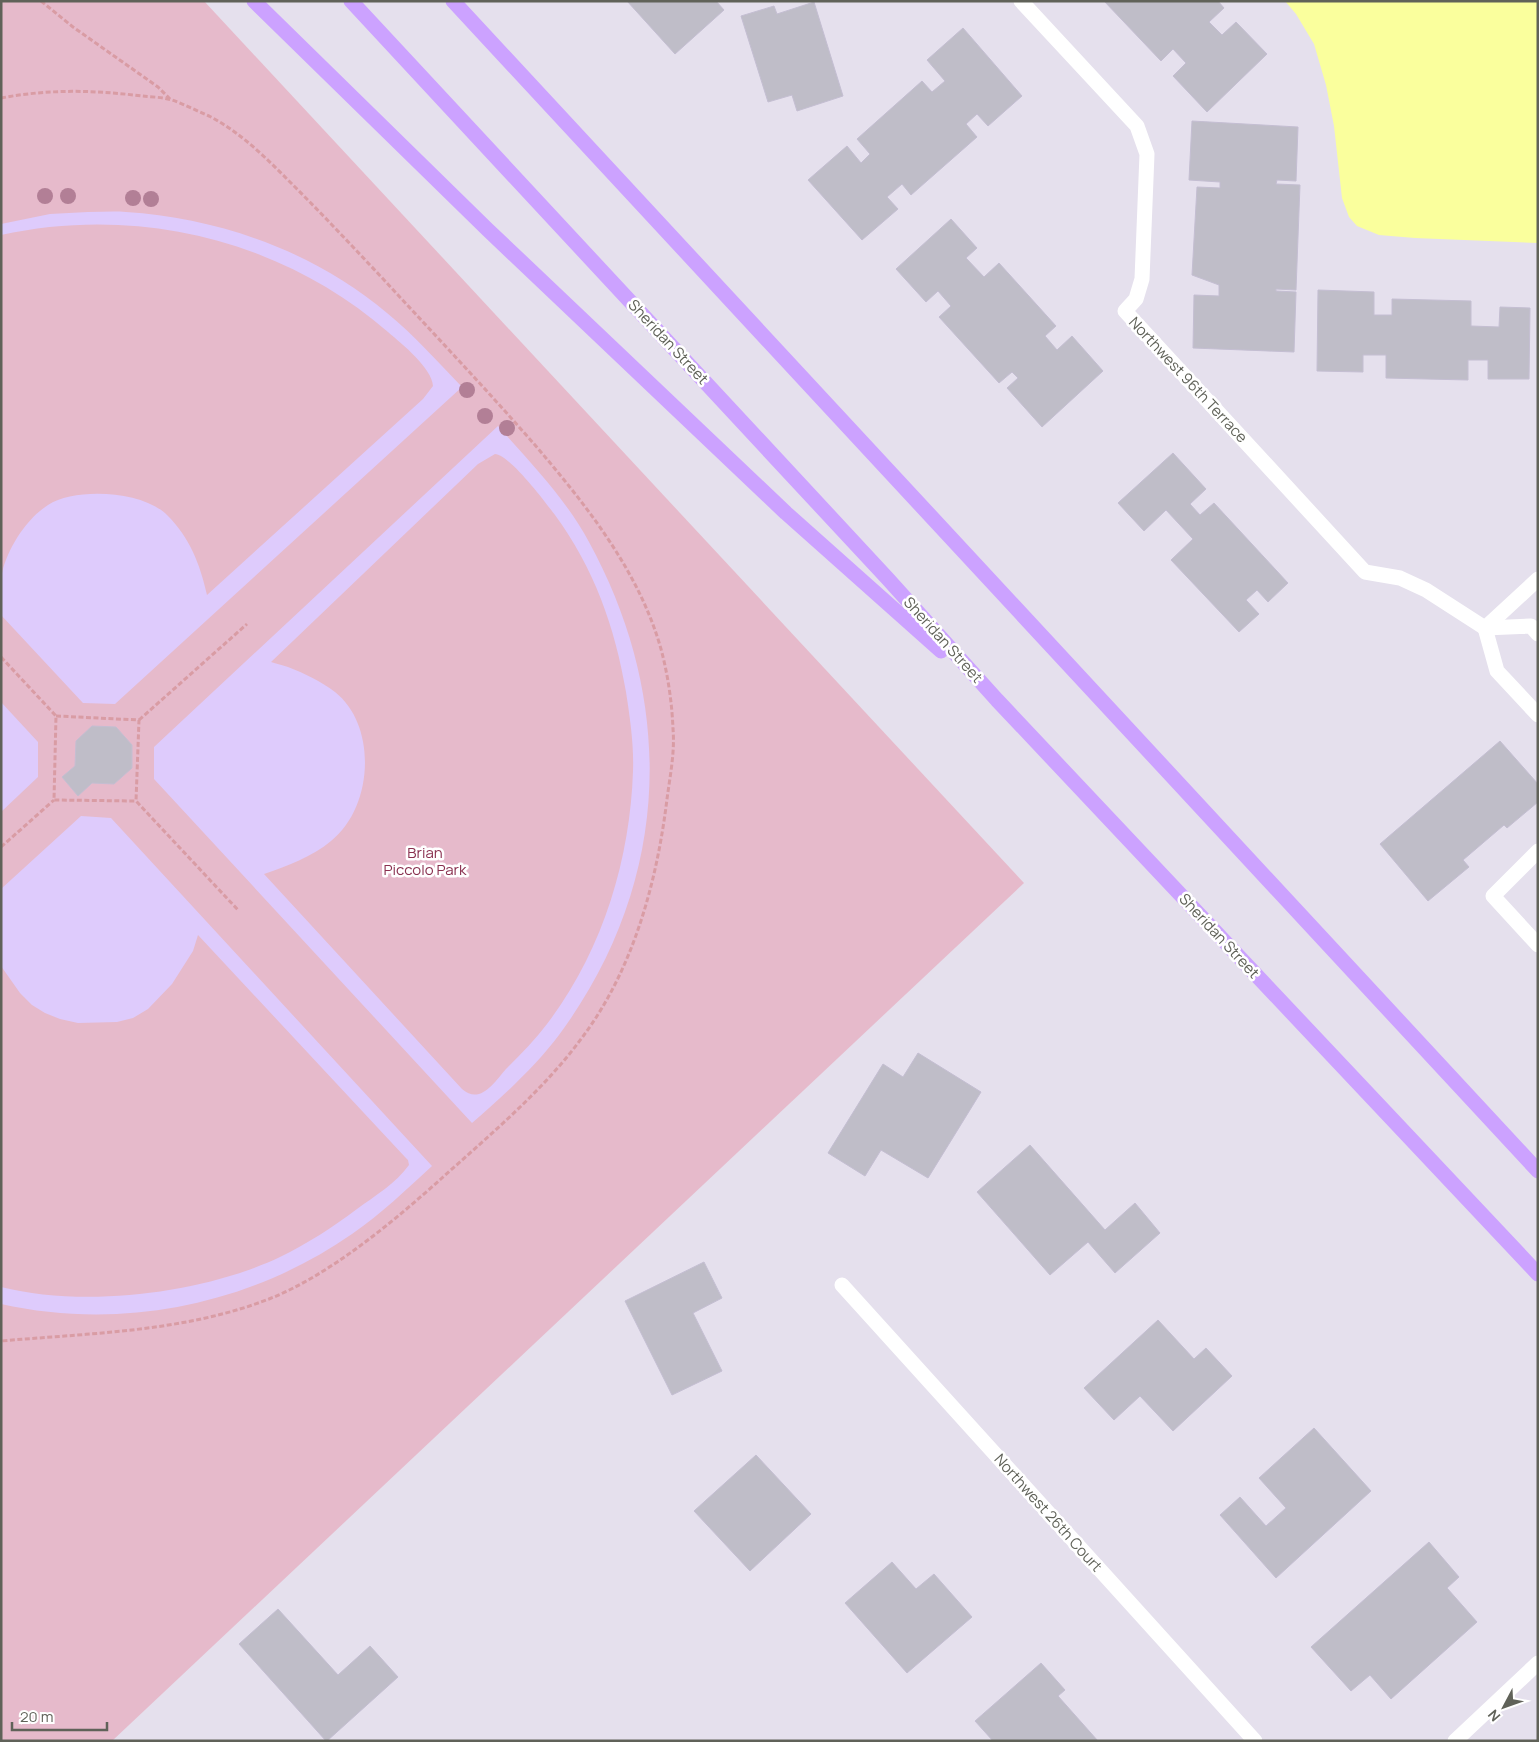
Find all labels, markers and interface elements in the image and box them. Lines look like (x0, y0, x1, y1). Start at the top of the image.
street label: Sheridan Street (624, 295, 713, 389)
street label: Northwest 96th Terrace (1124, 312, 1252, 447)
street label: Sheridan Street (899, 592, 988, 687)
park label: Brian Piccolo Park (384, 842, 467, 880)
street label: Sheridan Street (1175, 889, 1264, 983)
street label: Northwest 26th Court (990, 1449, 1107, 1576)
north arrow (1479, 1682, 1529, 1732)
scale bar (12, 1700, 108, 1732)
text: 20 m (20, 1706, 53, 1727)
text: N (1483, 1706, 1504, 1726)

